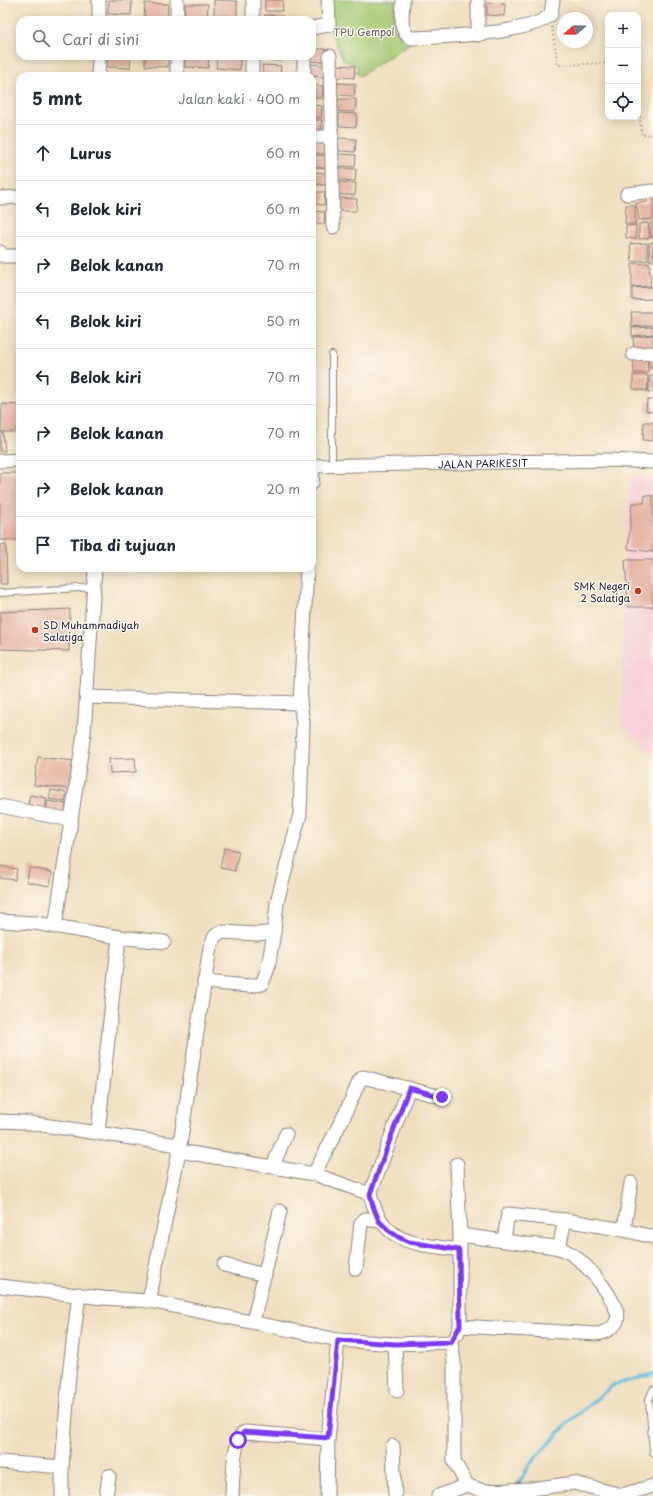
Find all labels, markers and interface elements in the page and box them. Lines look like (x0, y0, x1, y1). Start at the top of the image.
north arrow (557, 12, 593, 48)
map controls (605, 12, 641, 120)
button: + (605, 12, 641, 48)
search box (16, 16, 316, 60)
park label: TPU Gempol (333, 24, 395, 39)
icon: search (30, 27, 52, 49)
text: Cari di sini (62, 27, 139, 50)
button: − (605, 48, 641, 84)
button: locate (605, 84, 641, 120)
text: 5 mnt (32, 85, 83, 111)
text: Jalan kaki · 400 m (178, 89, 300, 108)
text: Lurus (70, 141, 111, 164)
icon: ahead (32, 142, 54, 164)
text: 60 m (266, 143, 300, 162)
text: Belok kiri (70, 197, 141, 220)
icon: left (32, 198, 54, 220)
text: 60 m (266, 199, 300, 218)
text: Belok kanan (70, 253, 164, 276)
icon: right (32, 254, 54, 276)
text: 70 m (267, 255, 300, 274)
text: Belok kiri (70, 309, 141, 332)
icon: left (32, 310, 54, 332)
text: 50 m (266, 311, 300, 330)
text: Belok kiri (70, 365, 141, 388)
icon: left (32, 366, 54, 388)
text: 70 m (267, 367, 300, 386)
text: Belok kanan (70, 421, 164, 444)
icon: right (32, 422, 54, 444)
text: 70 m (267, 423, 300, 442)
street label: JALAN PARIKESIT (438, 454, 528, 471)
text: Belok kanan (70, 477, 164, 500)
icon: right (32, 478, 54, 500)
text: 20 m (266, 479, 300, 498)
text: Tiba di tujuan (70, 533, 176, 556)
icon: arrive (32, 534, 54, 556)
place label: SMK Negeri 2 Salatiga (574, 578, 631, 605)
marker: SMK Negeri 2 Salatiga (633, 586, 643, 596)
place label: SD Muhammadiyah Salatiga (43, 617, 139, 644)
marker: SD Muhammadiyah Salatiga (30, 625, 40, 635)
route end (433, 1088, 451, 1106)
route start (229, 1431, 247, 1449)

